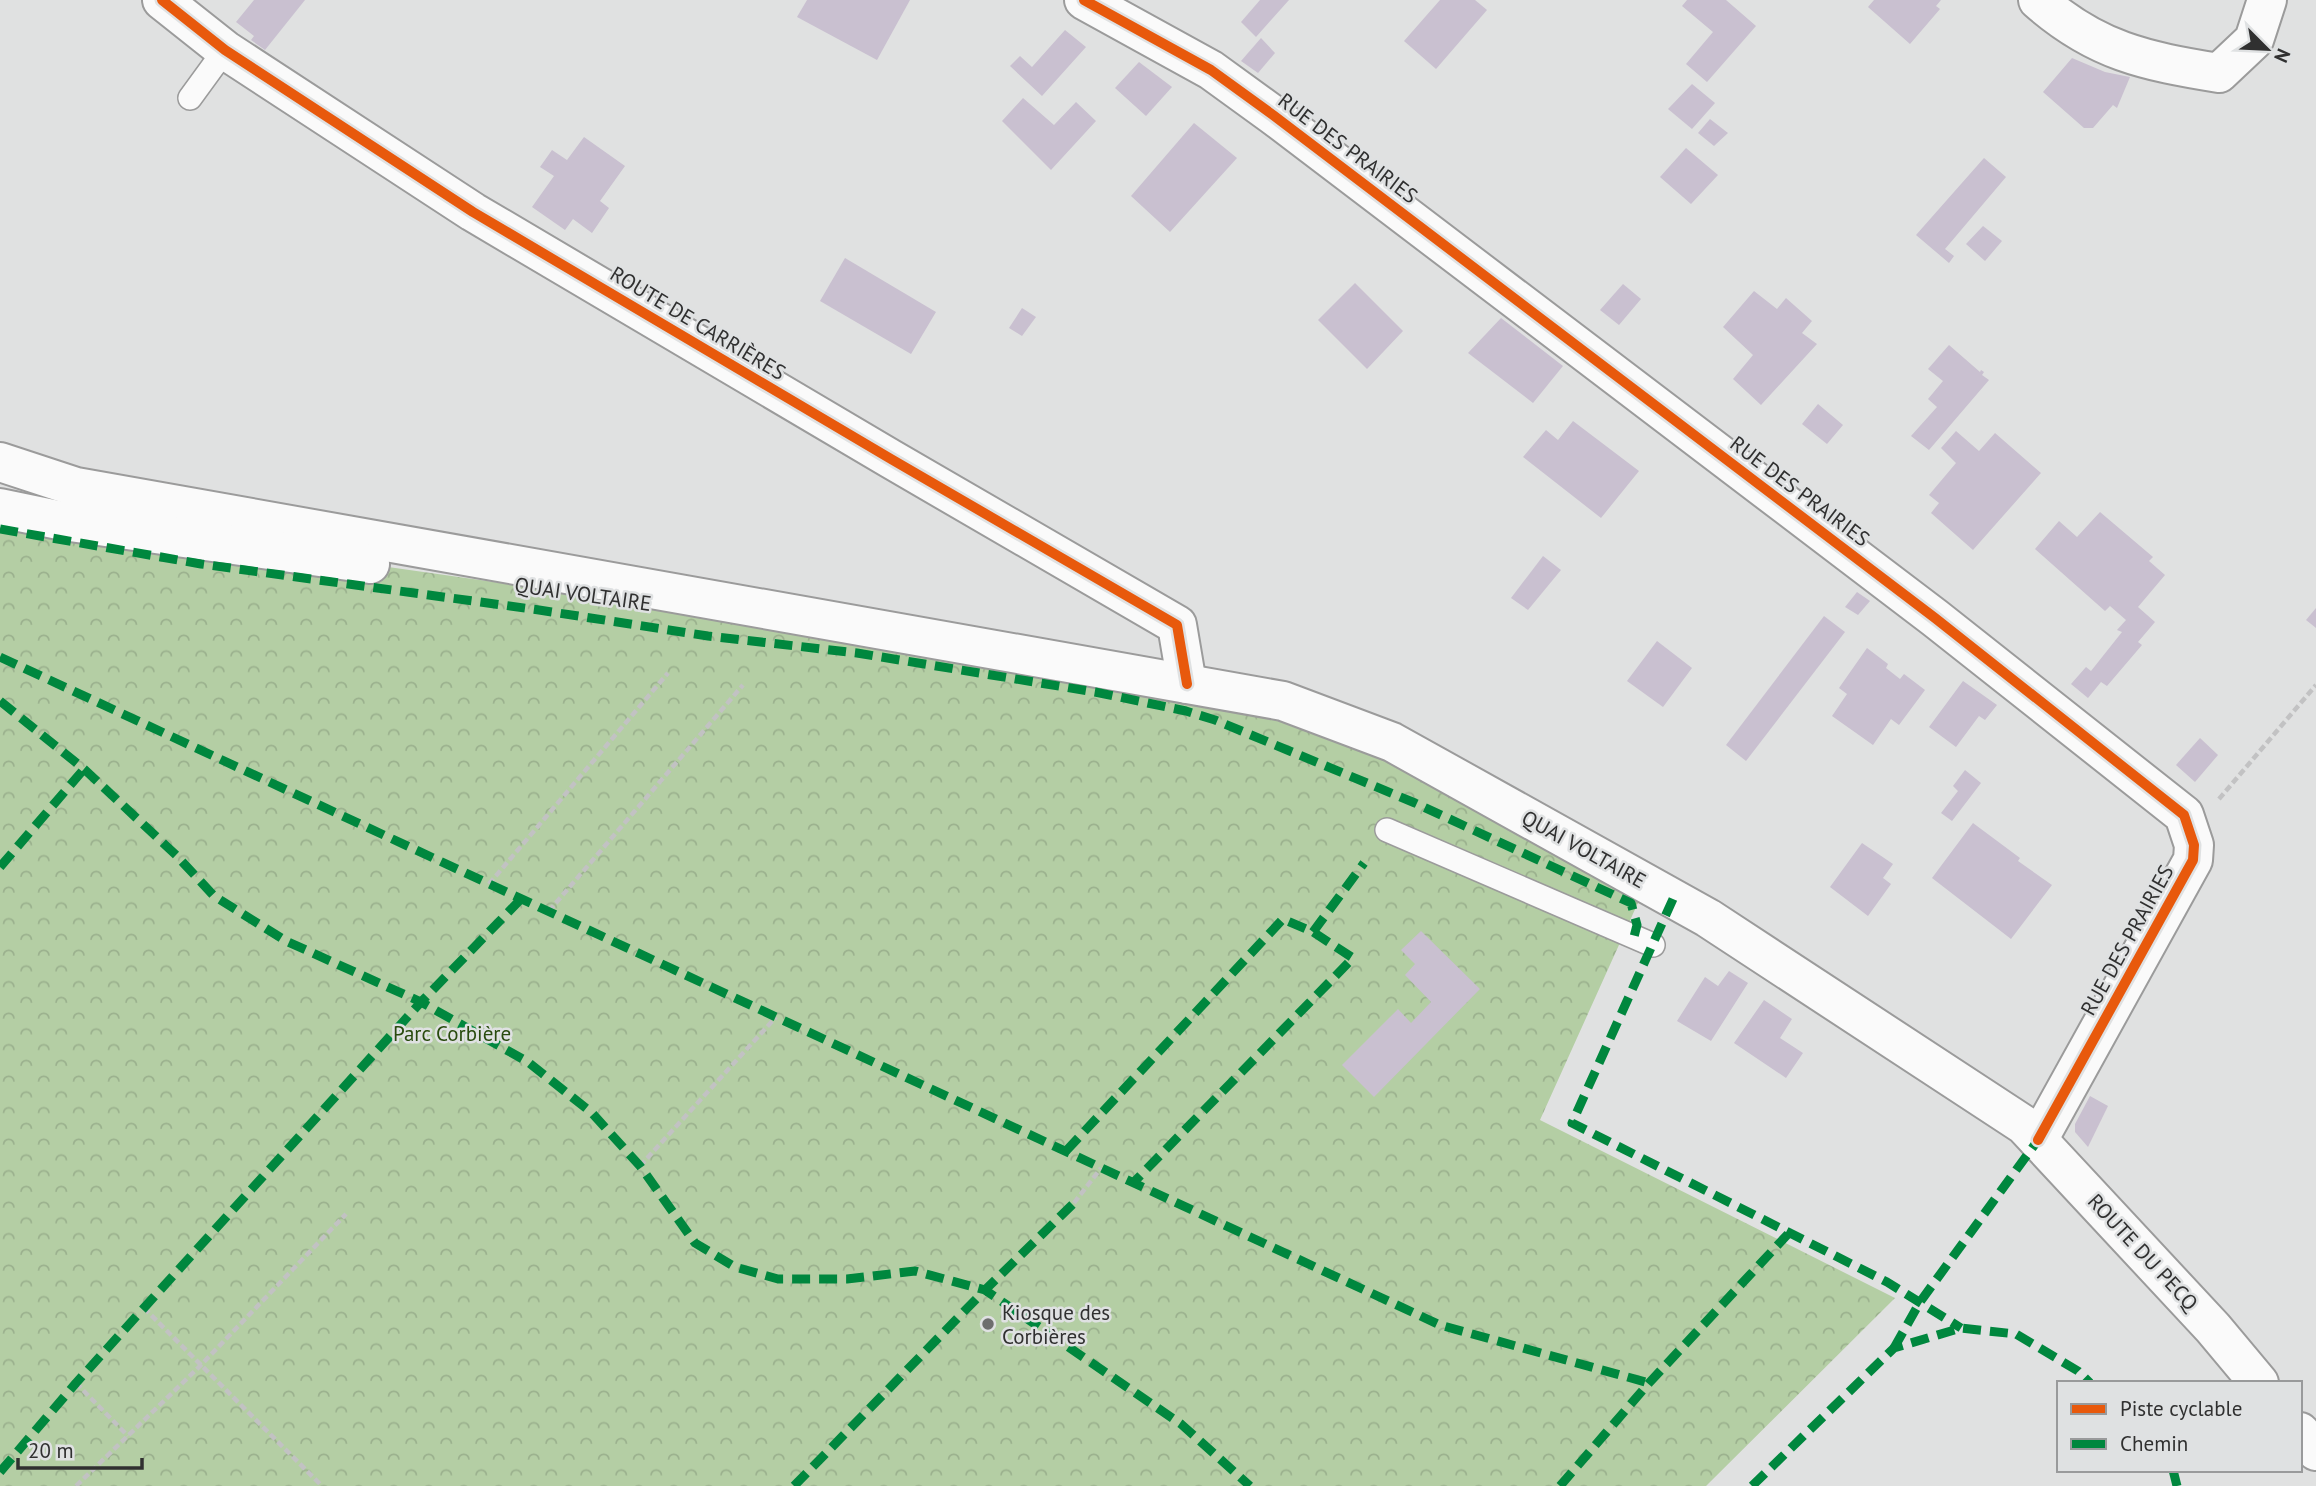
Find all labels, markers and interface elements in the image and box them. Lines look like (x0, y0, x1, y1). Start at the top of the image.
north arrow (2232, 14, 2302, 84)
text: N (2269, 45, 2296, 66)
street label: RUE DES PRAIRIES (1273, 87, 1423, 209)
street label: ROUTE DE CARRIÈRES (605, 260, 791, 386)
street label: RUE DES PRAIRIES (1725, 430, 1875, 552)
street label: QUAI VOLTAIRE (513, 571, 653, 617)
street label: QUAI VOLTAIRE (1517, 804, 1651, 894)
street label: RUE DES PRAIRIES (2074, 860, 2180, 1020)
park label: Parc Corbière (393, 1020, 511, 1047)
street label: ROUTE DU PECQ (2082, 1188, 2204, 1317)
place label: Kiosque des Corbières (1002, 1299, 1110, 1350)
marker: Kiosque des Corbières (980, 1316, 996, 1332)
legend (2057, 1381, 2302, 1472)
text: Piste cyclable (2120, 1395, 2242, 1422)
scale bar (18, 1426, 142, 1470)
text: Chemin (2120, 1430, 2188, 1457)
text: 20 m (28, 1437, 74, 1464)

